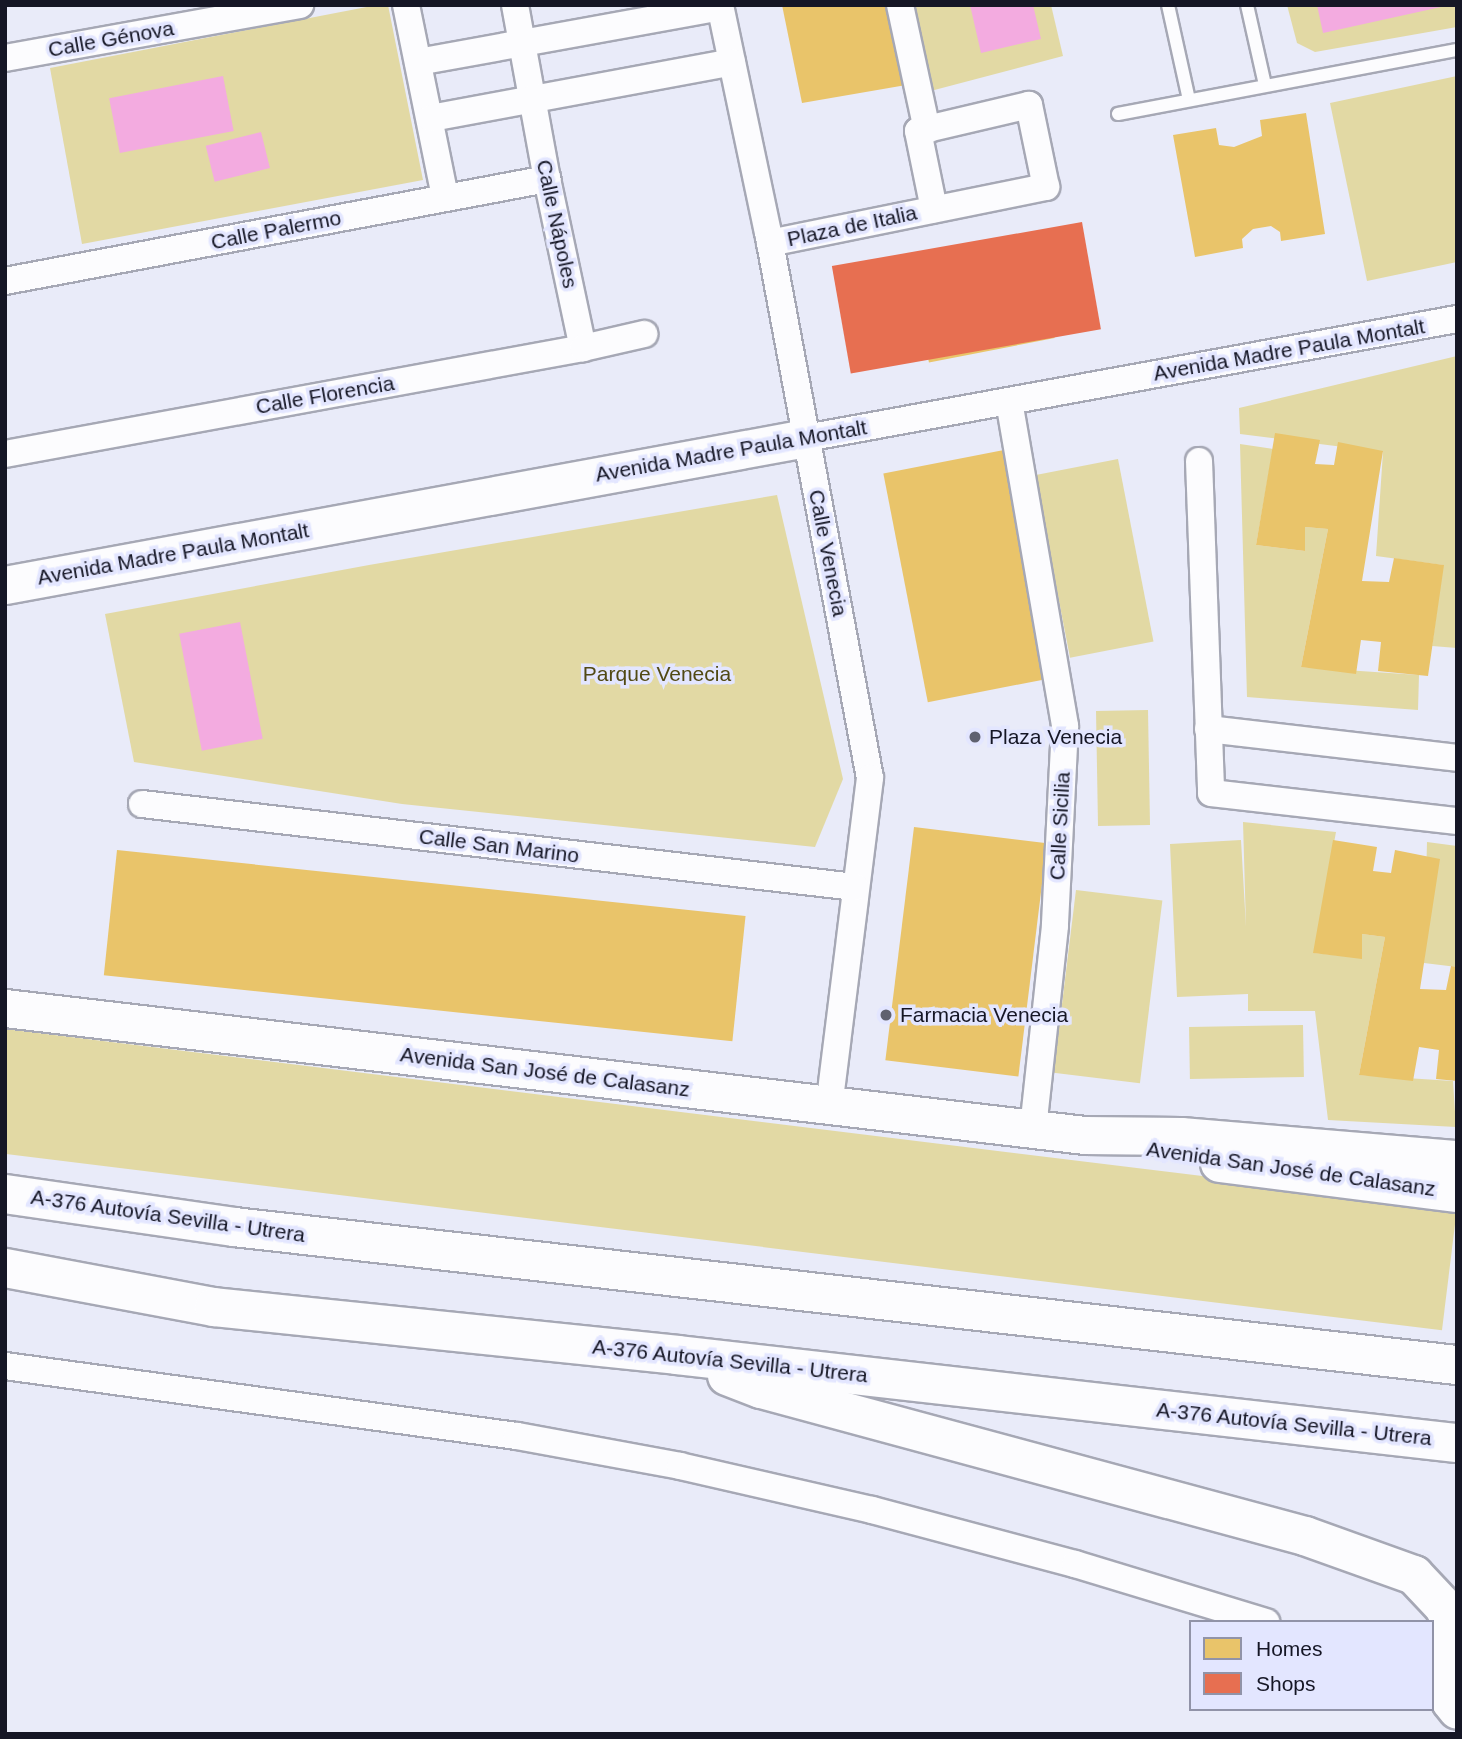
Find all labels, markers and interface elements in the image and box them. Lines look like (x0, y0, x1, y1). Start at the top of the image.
street label: Calle Génova (46, 16, 176, 62)
street label: Calle Nápoles (531, 157, 583, 291)
street label: Plaza de Italia (785, 200, 919, 252)
street label: Calle Palermo (209, 205, 343, 255)
street label: Avenida Madre Paula Montalt (1151, 314, 1427, 386)
street label: Calle Florencia (254, 370, 396, 420)
street label: Avenida Madre Paula Montalt (593, 415, 869, 487)
street label: Calle Venecia (803, 488, 853, 618)
street label: Avenida Madre Paula Montalt (35, 518, 311, 590)
park label: Parque Venecia (583, 661, 731, 687)
place label: Plaza Venecia (989, 724, 1122, 750)
marker: Plaza Venecia (967, 729, 983, 745)
street label: Calle Sicilia (1045, 771, 1075, 881)
street label: Calle San Marino (418, 824, 580, 868)
place label: Farmacia Venecia (900, 1002, 1068, 1028)
marker: Farmacia Venecia (878, 1007, 894, 1023)
street label: Avenida San José de Calasanz (399, 1042, 691, 1102)
street label: Avenida San José de Calasanz (1145, 1136, 1437, 1202)
street label: A-376 Autovía Sevilla - Utrera (29, 1184, 307, 1248)
street label: A-376 Autovía Sevilla - Utrera (591, 1334, 869, 1388)
street label: A-376 Autovía Sevilla - Utrera (1155, 1397, 1433, 1451)
legend (1189, 1620, 1434, 1711)
text: Homes (1256, 1637, 1323, 1660)
text: Shops (1256, 1672, 1316, 1695)

